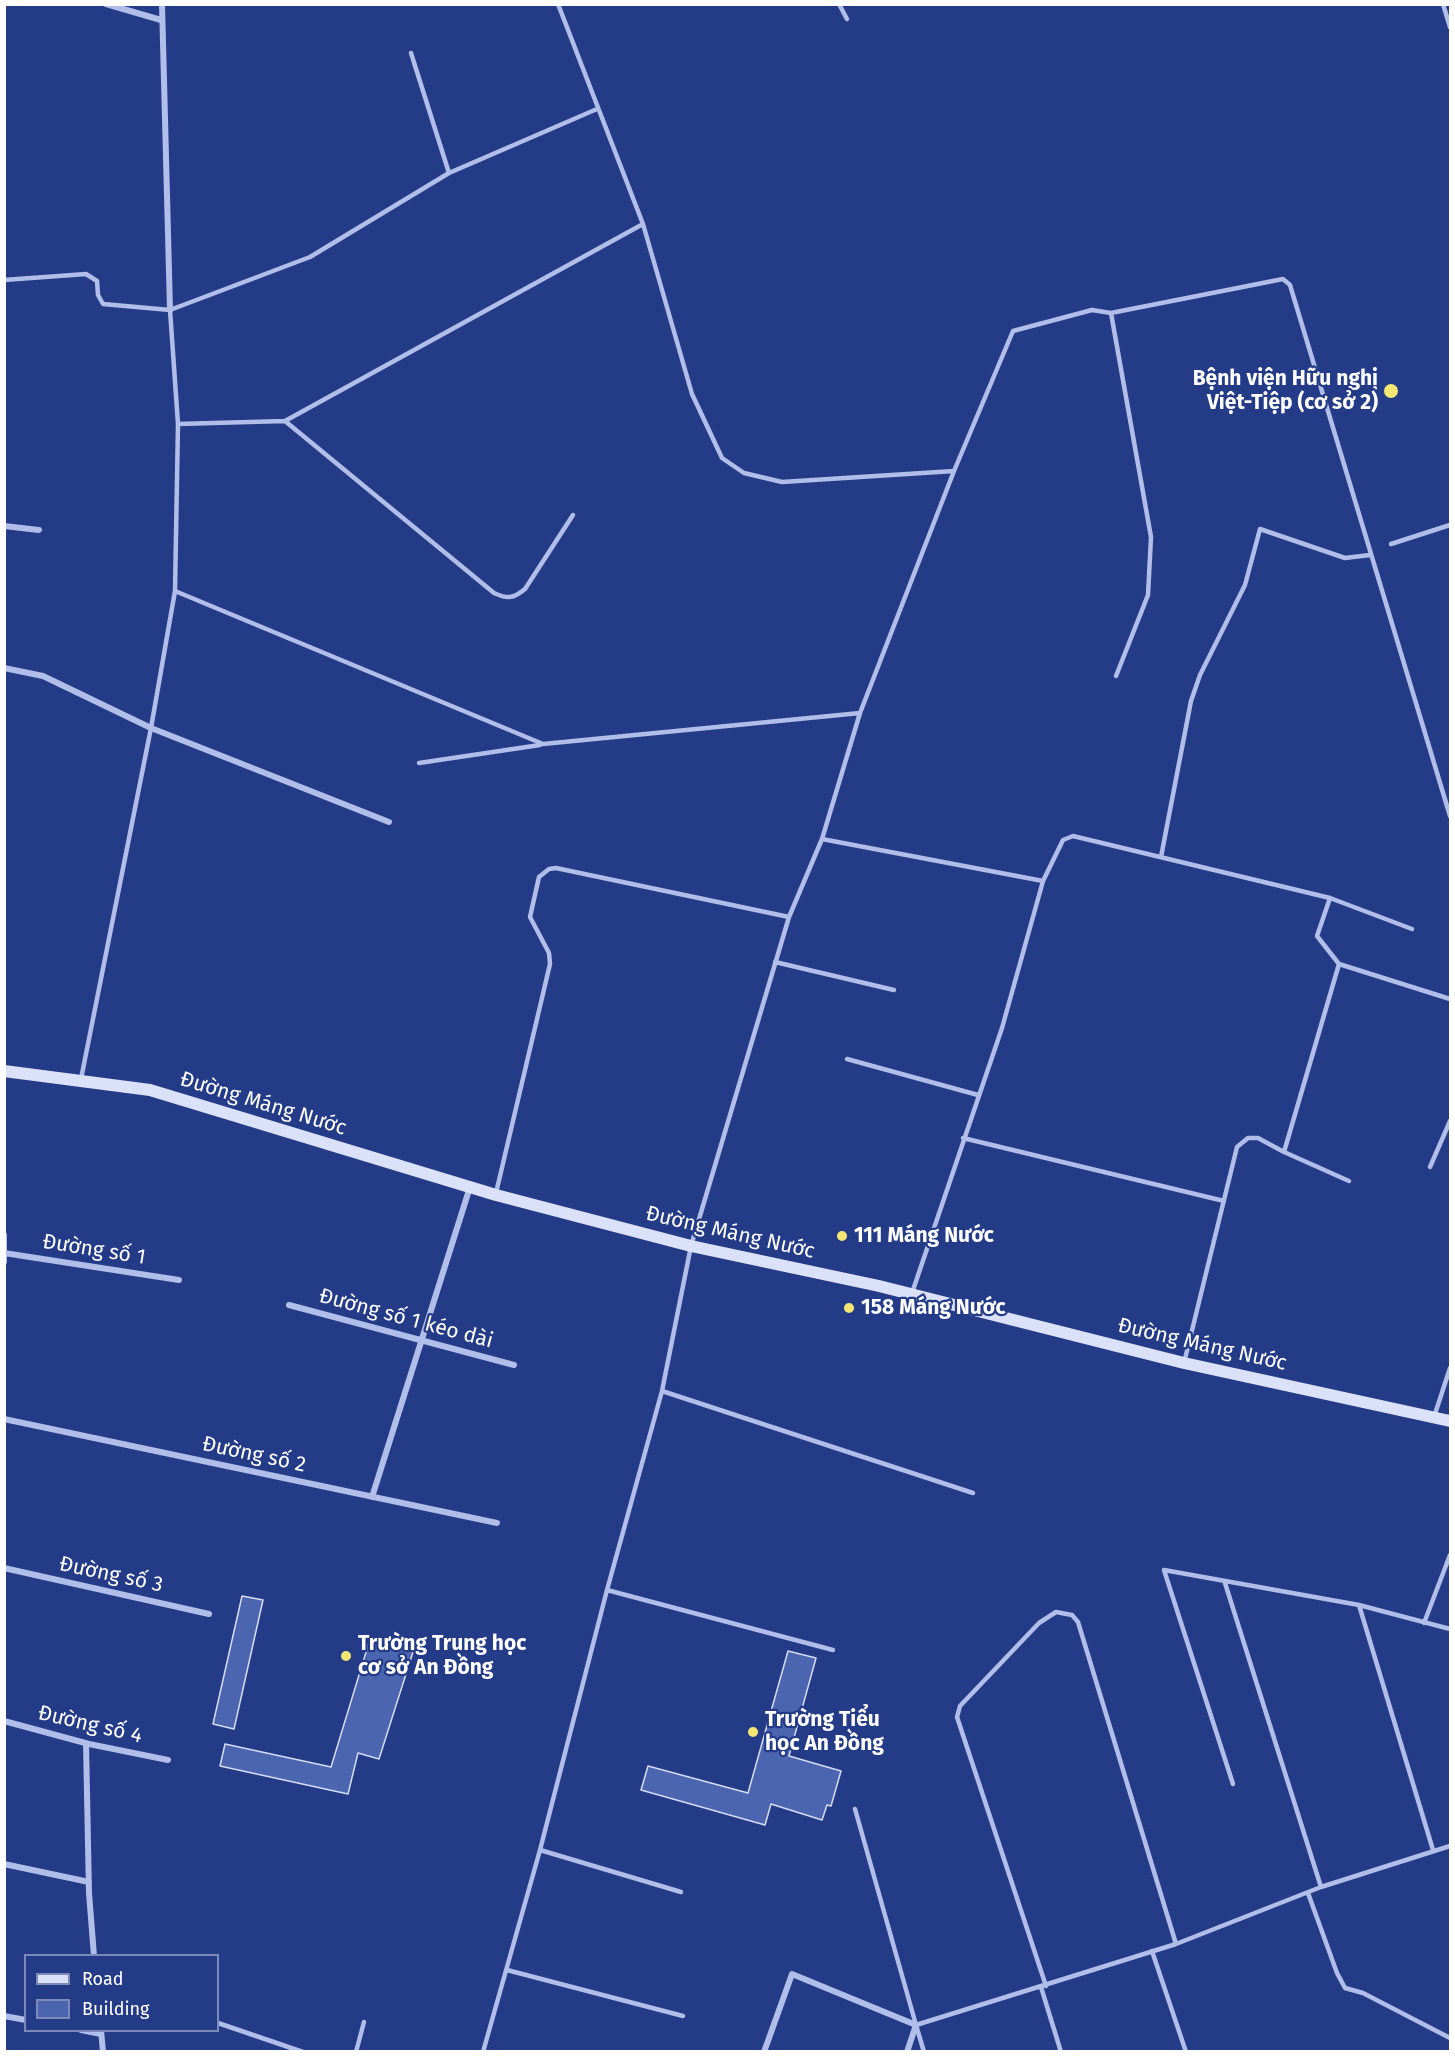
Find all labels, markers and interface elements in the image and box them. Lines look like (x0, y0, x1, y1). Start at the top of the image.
place label: Bệnh viện Hữu nghị Việt-Tiệp (cơ sở 2) (1193, 366, 1378, 416)
marker: Bệnh viện Hữu nghị Việt-Tiệp (cơ sở 2) (1382, 382, 1400, 400)
street label: Đường Máng Nước (177, 1067, 349, 1141)
street label: Đường Máng Nước (643, 1201, 817, 1265)
place label: 111 Máng Nước (854, 1223, 994, 1249)
street label: Đường số 1 (41, 1229, 147, 1271)
marker: 111 Máng Nước (835, 1229, 849, 1243)
street label: Đường số 1 kéo dài (316, 1284, 496, 1354)
place label: 158 Máng Nước (861, 1295, 1006, 1321)
marker: 158 Máng Nước (842, 1301, 856, 1315)
street label: Đường Máng Nước (1115, 1313, 1289, 1377)
street label: Đường số 2 (200, 1432, 308, 1478)
street label: Đường số 3 (57, 1552, 165, 1598)
place label: Trường Trung học cơ sở An Đồng (358, 1631, 526, 1681)
marker: Trường Trung học cơ sở An Đồng (339, 1649, 353, 1663)
street label: Đường số 4 (35, 1701, 145, 1749)
place label: Trường Tiểu học An Đồng (765, 1707, 884, 1757)
marker: Trường Tiểu học An Đồng (746, 1725, 760, 1739)
legend (24, 1954, 219, 2032)
text: Road (82, 1968, 124, 1990)
text: Building (82, 1998, 149, 2020)

